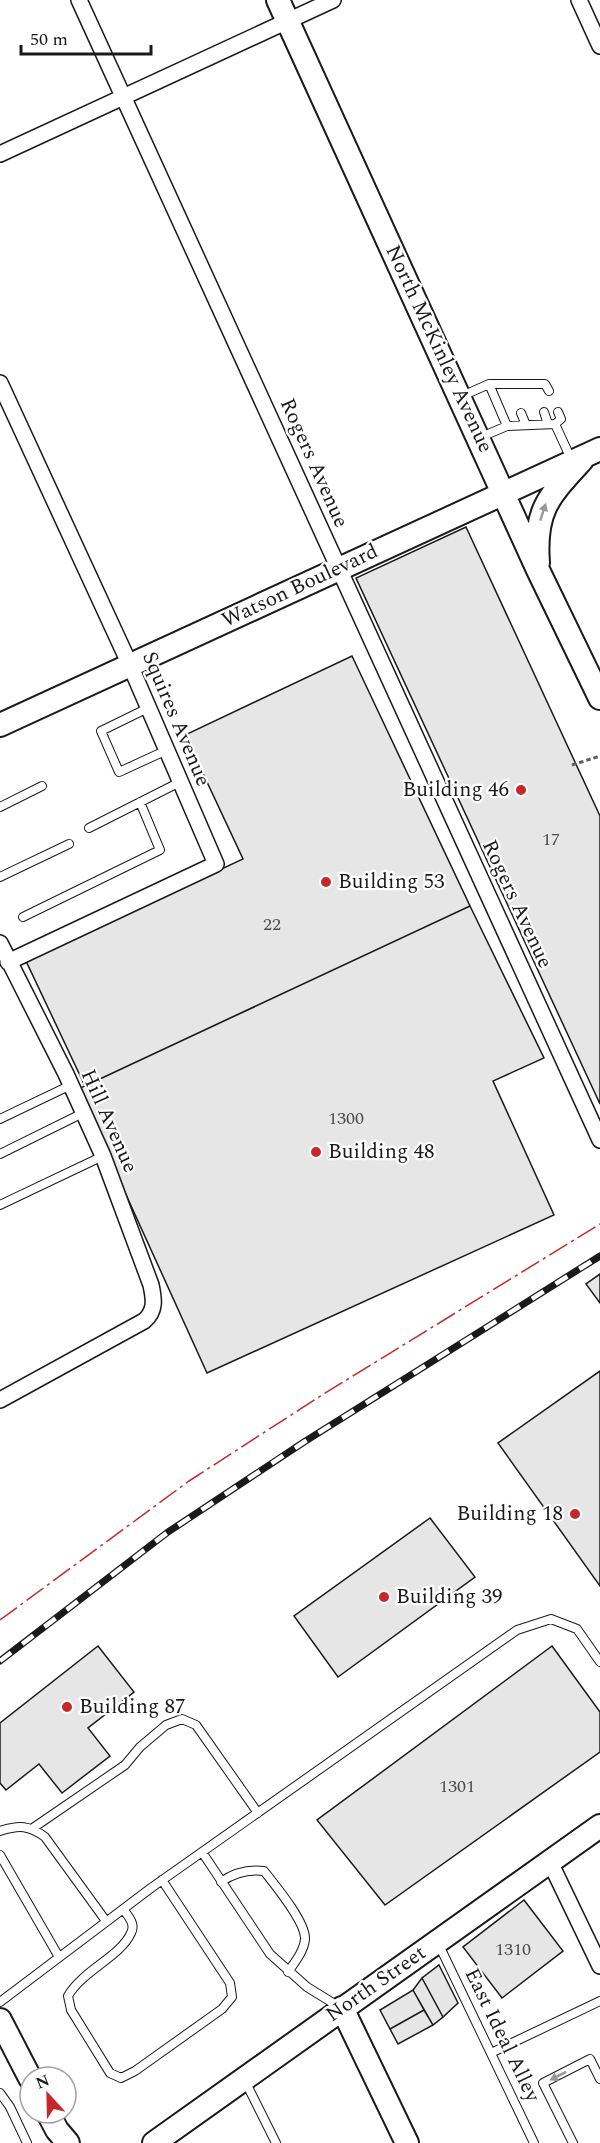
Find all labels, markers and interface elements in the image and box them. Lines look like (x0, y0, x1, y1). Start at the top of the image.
scale bar (21, 18, 152, 56)
text: 50 m (30, 26, 68, 53)
street label: North McKinley Avenue (377, 240, 501, 458)
street label: Rogers Avenue (271, 393, 357, 533)
one-way arrow (539, 503, 548, 521)
street label: Watson Boulevard (216, 536, 384, 636)
street label: Squires Avenue (133, 647, 219, 791)
place label: Building 46 (403, 774, 509, 806)
marker: Building 46 (514, 783, 528, 797)
house number: 17 (542, 826, 560, 853)
street label: Rogers Avenue (473, 834, 561, 974)
place label: Building 53 (338, 866, 445, 898)
marker: Building 53 (319, 875, 333, 889)
house number: 22 (263, 911, 281, 938)
street label: Hill Avenue (72, 1064, 146, 1178)
house number: 1300 (328, 1105, 364, 1132)
place label: Building 48 (328, 1136, 435, 1168)
marker: Building 48 (309, 1145, 323, 1159)
place label: Building 18 (457, 1498, 563, 1530)
marker: Building 18 (568, 1507, 582, 1521)
place label: Building 39 (396, 1581, 503, 1613)
marker: Building 39 (377, 1590, 391, 1604)
place label: Building 87 (79, 1691, 186, 1723)
marker: Building 87 (60, 1700, 74, 1714)
house number: 1301 (439, 1773, 475, 1800)
house number: 1310 (495, 1936, 531, 1963)
street label: North Street (319, 1937, 433, 2031)
street label: East Ideal Alley (456, 1963, 549, 2108)
north arrow (18, 2065, 78, 2125)
text: N (32, 2068, 53, 2096)
one-way arrow (549, 2071, 566, 2080)

